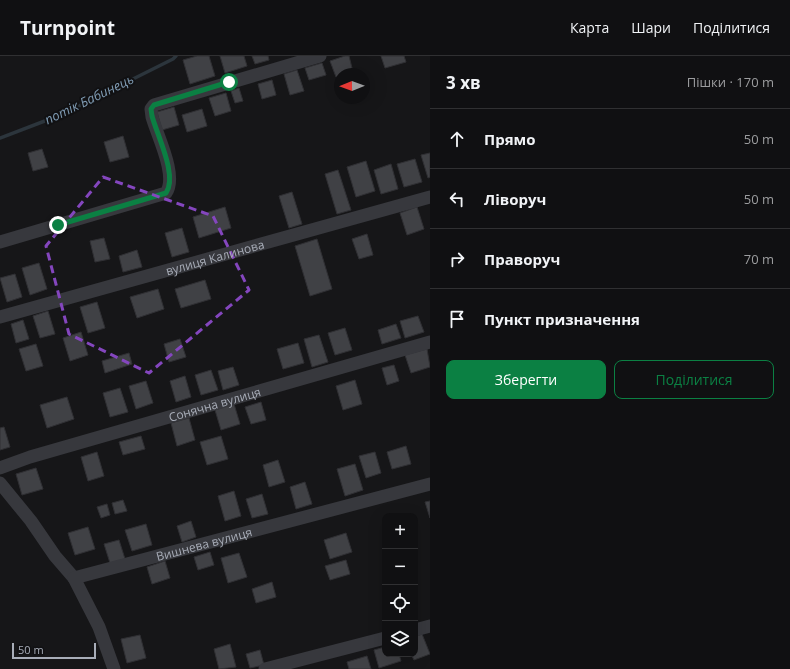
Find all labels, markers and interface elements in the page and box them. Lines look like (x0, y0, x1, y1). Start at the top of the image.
text: Turnpoint (20, 15, 115, 41)
text: Карта (570, 18, 609, 37)
text: Шари (631, 18, 671, 37)
text: Поділитися (693, 18, 770, 37)
north arrow (334, 68, 370, 104)
water label: потік Бабинець (41, 70, 137, 128)
text: 3 хв (446, 71, 481, 94)
route start (220, 73, 238, 91)
text: Пішки · 170 m (687, 73, 774, 91)
icon: ahead (446, 128, 468, 150)
text: Прямо (484, 129, 536, 149)
text: 50 m (744, 130, 774, 148)
icon: left (446, 188, 468, 210)
text: Ліворуч (484, 189, 546, 209)
text: 50 m (744, 190, 774, 208)
route end (49, 216, 67, 234)
street label: вулиця Калинова (164, 235, 266, 279)
icon: right (446, 248, 468, 270)
text: Праворуч (484, 249, 560, 269)
text: 70 m (744, 250, 774, 268)
icon: arrive (446, 308, 468, 330)
text: Пункт призначення (484, 309, 640, 329)
button: Зберегти (446, 360, 606, 399)
button: Поділитися (614, 360, 774, 399)
street label: Сонячна вулиця (166, 383, 263, 425)
map controls (382, 513, 418, 657)
button: + (382, 513, 418, 549)
street label: Вишнева вулиця (154, 523, 254, 565)
button: − (382, 549, 418, 585)
button: locate (382, 585, 418, 621)
button: layers (382, 621, 418, 657)
scale bar (12, 641, 96, 660)
text: 50 m (18, 642, 44, 657)

